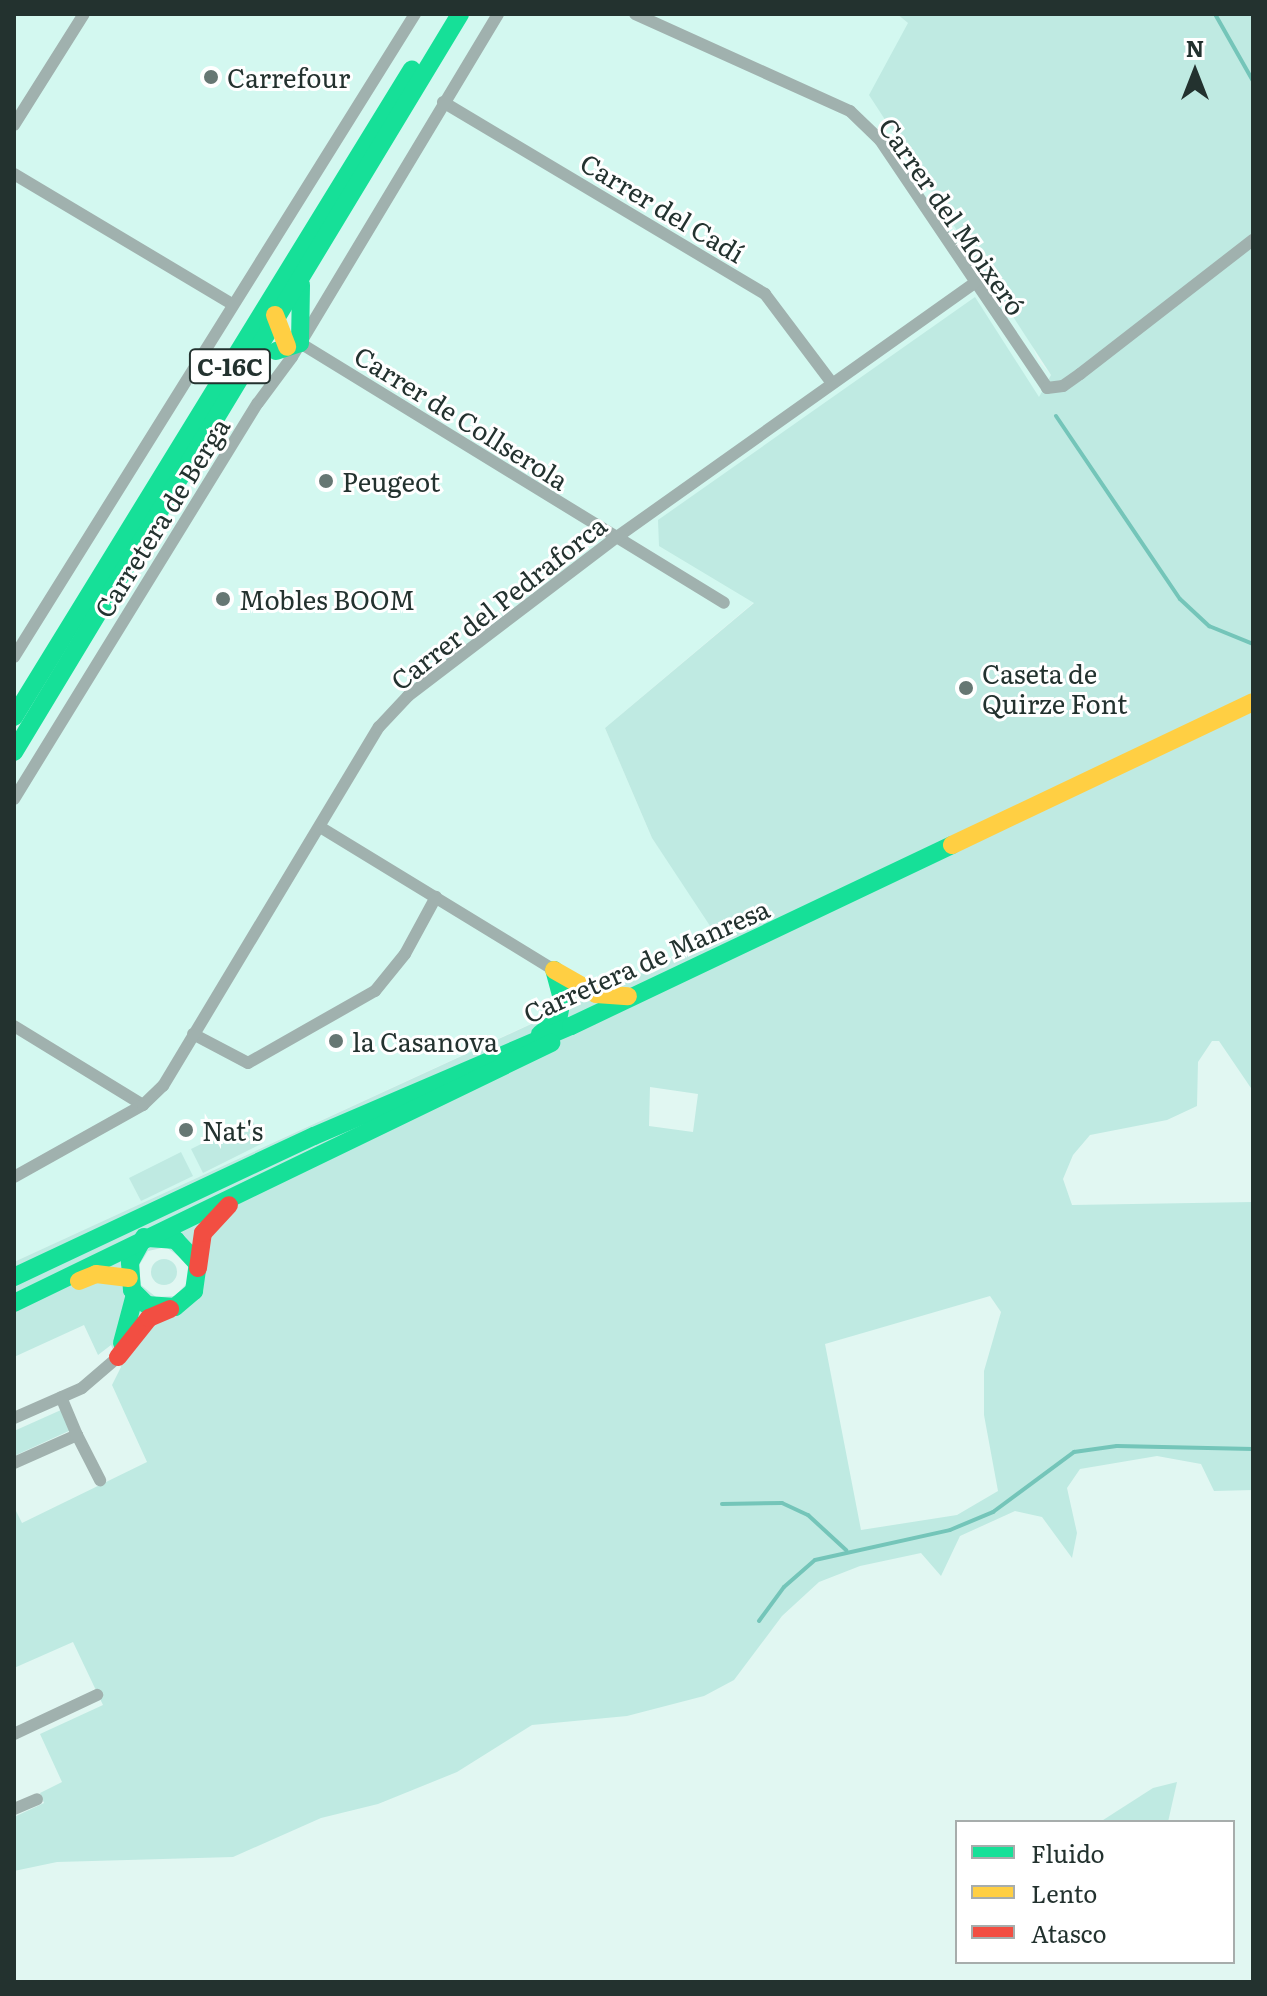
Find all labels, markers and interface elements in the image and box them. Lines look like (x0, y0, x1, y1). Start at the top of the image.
text: N (1186, 31, 1204, 64)
north arrow (1155, 32, 1235, 112)
place label: Carrefour (227, 61, 350, 93)
marker: Carrefour (202, 68, 220, 86)
street label: Carrer del Moixeró (873, 111, 1033, 321)
street label: Carrer del Cadí (575, 146, 751, 268)
street label: Carrer de Collserola (349, 339, 575, 495)
road number: C-16C (188, 346, 272, 386)
street label: Carretera de Berga (87, 411, 235, 623)
place label: Peugeot (342, 465, 440, 497)
marker: Peugeot (317, 472, 335, 490)
street label: Carrer del Pedraforca (384, 508, 612, 696)
place label: Mobles BOOM (239, 583, 415, 615)
marker: Mobles BOOM (214, 590, 232, 608)
place label: Caseta de Quirze Font (982, 657, 1127, 718)
marker: Caseta de Quirze Font (957, 679, 975, 697)
street label: Carretera de Manresa (518, 892, 774, 1028)
place label: la Casanova (352, 1025, 498, 1057)
marker: la Casanova (327, 1032, 345, 1050)
place label: Nat's (202, 1114, 263, 1146)
marker: Nat's (177, 1121, 195, 1139)
legend (955, 1820, 1235, 1964)
text: Fluido (1031, 1835, 1105, 1870)
text: Lento (1031, 1875, 1097, 1910)
text: Atasco (1031, 1915, 1106, 1950)

